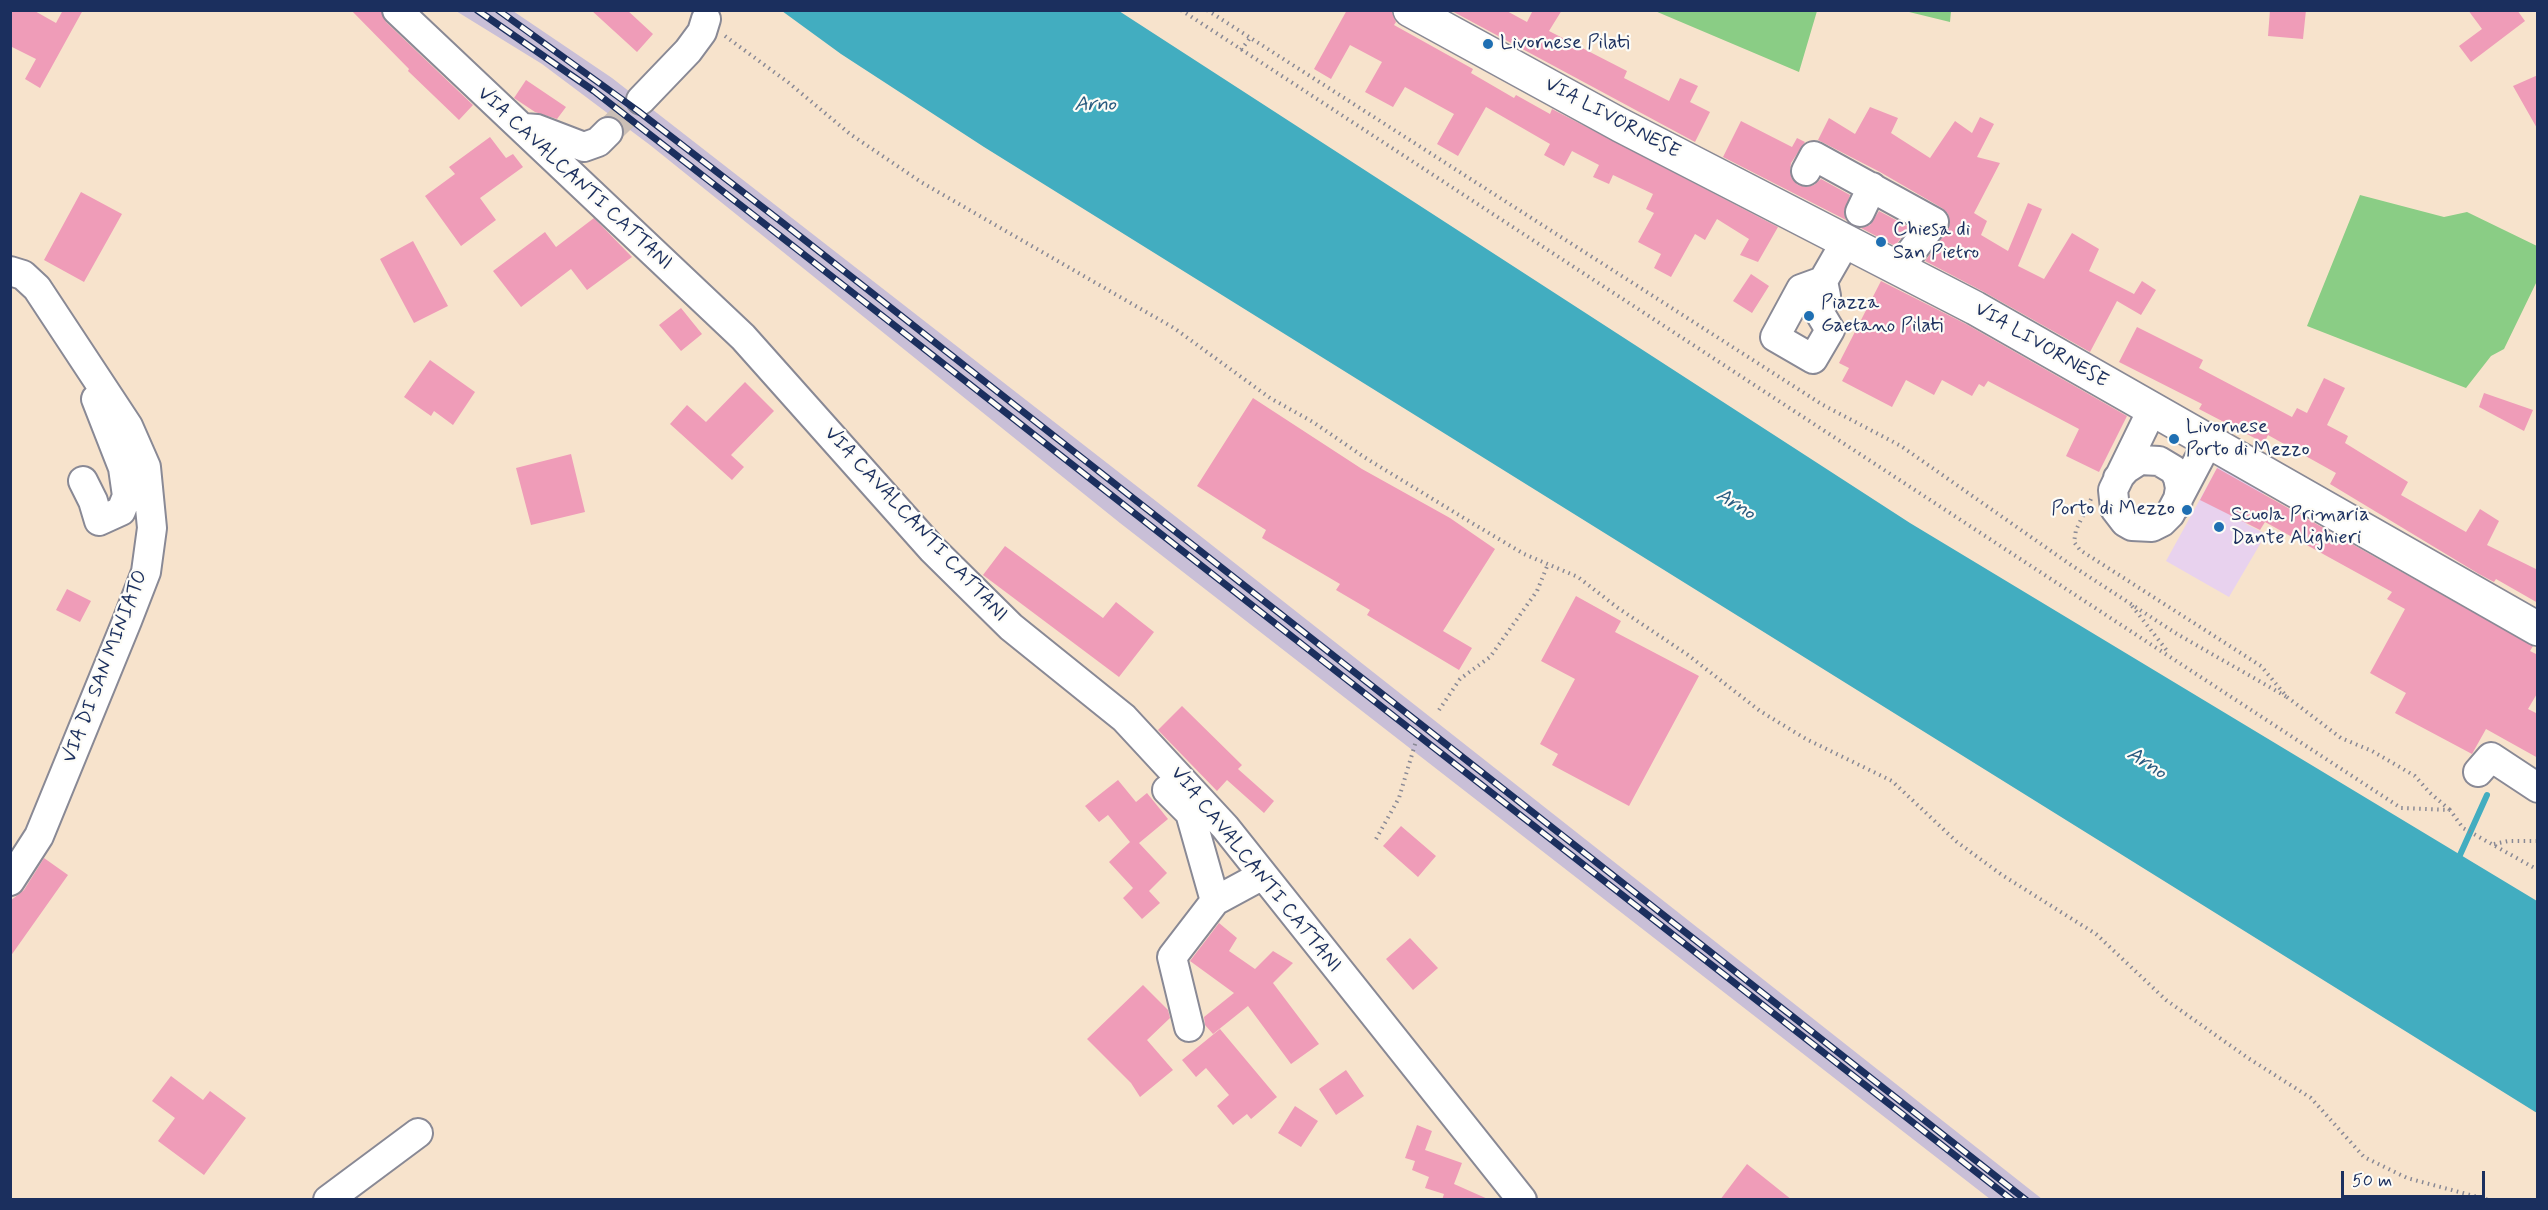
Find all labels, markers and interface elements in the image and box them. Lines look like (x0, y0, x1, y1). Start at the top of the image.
place label: Livornese Pilati (1500, 32, 1630, 56)
marker: Livornese Pilati (1481, 37, 1495, 51)
street label: VIA LIVORNESE (1540, 73, 1684, 165)
street label: VIA CAVALCANTI CATTANI (472, 82, 676, 276)
water label: Arno (1074, 93, 1116, 119)
place label: Chiesa di San Pietro (1893, 219, 1979, 266)
marker: Chiesa di San Pietro (1874, 235, 1888, 249)
place label: Piazza Gaetano Pilati (1821, 292, 1943, 339)
street label: VIA LIVORNESE (1970, 298, 2112, 394)
marker: Piazza Gaetano Pilati (1802, 309, 1816, 323)
place label: Livornese Porto di Mezzo (2186, 416, 2310, 463)
street label: VIA CAVALCANTI CATTANI (818, 423, 1012, 627)
marker: Livornese Porto di Mezzo (2167, 432, 2181, 446)
water label: Arno (1711, 483, 1759, 527)
place label: Porto di Mezzo (2051, 498, 2175, 522)
marker: Porto di Mezzo (2180, 503, 2194, 517)
place label: Scuola Primaria Dante Alighieri (2231, 504, 2370, 551)
marker: Scuola Primaria Dante Alighieri (2212, 520, 2226, 534)
street label: VIA DI SAN MINIATO (58, 567, 154, 767)
water label: Arno (2122, 742, 2170, 786)
street label: VIA CAVALCANTI CATTANI (1165, 762, 1345, 978)
scale bar (2344, 1159, 2488, 1197)
text: 50 m (2352, 1169, 2392, 1193)

